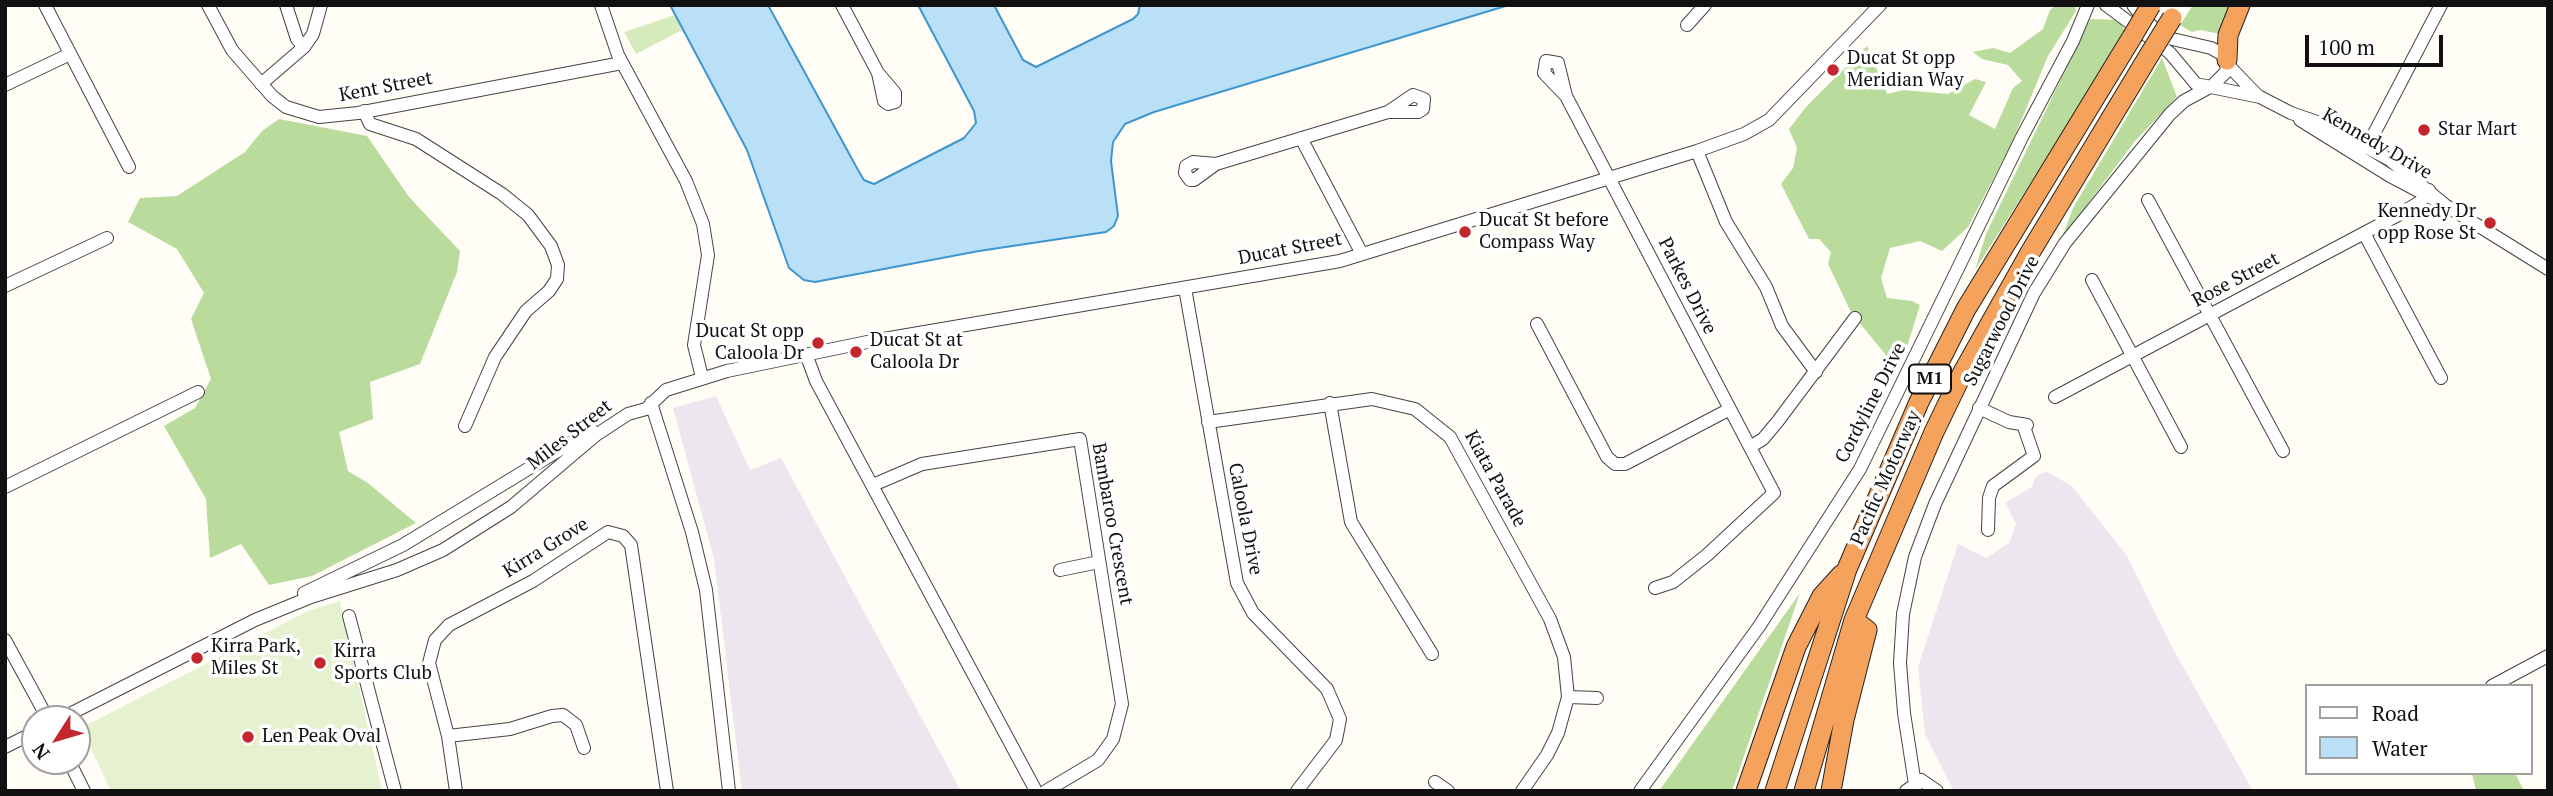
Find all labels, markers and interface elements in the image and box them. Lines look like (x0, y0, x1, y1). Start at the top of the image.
scale bar (2308, 21, 2446, 65)
text: 100 m (2318, 33, 2375, 61)
place label: Ducat St opp Meridian Way (1847, 48, 1964, 92)
marker: Ducat St opp Meridian Way (1825, 62, 1841, 78)
street label: Kent Street (337, 67, 435, 107)
street label: Kennedy Drive (2318, 103, 2436, 185)
place label: Star Mart (2438, 119, 2517, 141)
marker: Star Mart (2416, 122, 2432, 138)
place label: Kennedy Dr opp Rose St (2377, 201, 2476, 245)
place label: Ducat St before Compass Way (1479, 210, 1609, 254)
marker: Kennedy Dr opp Rose St (2482, 215, 2498, 231)
marker: Ducat St before Compass Way (1457, 224, 1473, 240)
street label: Ducat Street (1236, 228, 1344, 270)
street label: Parkes Drive (1653, 234, 1721, 338)
street label: Rose Street (2189, 248, 2283, 312)
street label: Sugarwood Drive (1959, 252, 2045, 390)
place label: Ducat St opp Caloola Dr (696, 321, 804, 365)
place label: Ducat St at Caloola Dr (870, 330, 963, 374)
marker: Ducat St opp Caloola Dr (810, 335, 826, 351)
street label: Cordyline Drive (1831, 339, 1911, 467)
marker: Ducat St at Caloola Dr (848, 344, 864, 360)
road number: M1 (1909, 365, 1951, 394)
street label: Miles Street (523, 395, 617, 475)
street label: Pacific Motorway (1846, 407, 1926, 549)
street label: Kiata Parade (1459, 427, 1531, 531)
street label: Bambaroo Crescent (1087, 441, 1137, 607)
street label: Caloola Drive (1223, 461, 1267, 577)
street label: Kirra Grove (499, 513, 593, 583)
place label: Kirra Park, Miles St (211, 636, 301, 680)
place label: Kirra Sports Club (334, 641, 432, 685)
marker: Kirra Park, Miles St (189, 650, 205, 666)
marker: Kirra Sports Club (312, 655, 328, 671)
legend (2304, 684, 2532, 775)
text: Road (2372, 699, 2419, 727)
north arrow (21, 705, 91, 775)
place label: Len Peak Oval (262, 726, 381, 748)
marker: Len Peak Oval (240, 729, 256, 745)
text: Water (2372, 734, 2427, 762)
text: N (26, 738, 55, 765)

